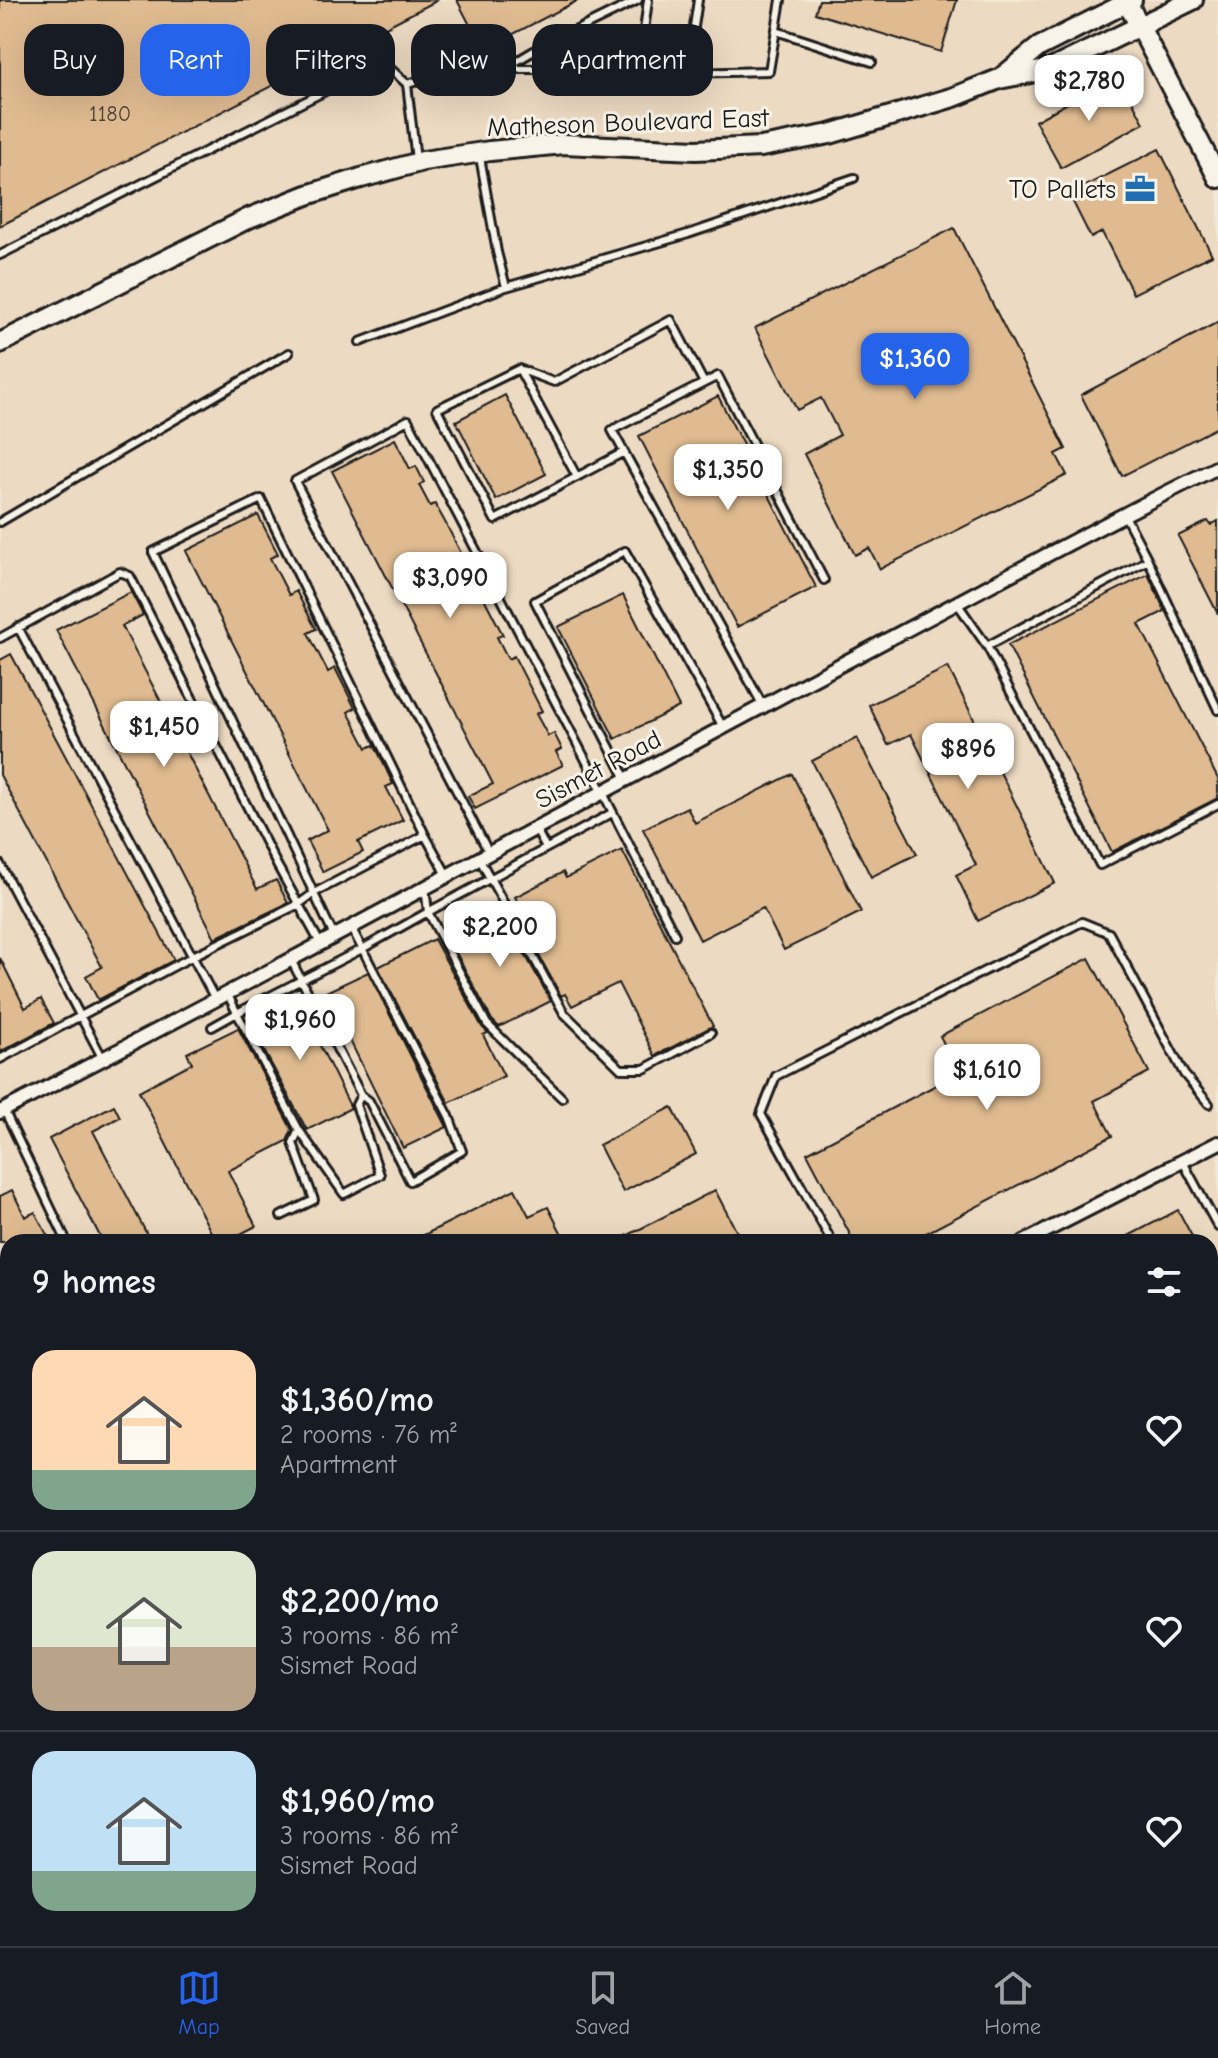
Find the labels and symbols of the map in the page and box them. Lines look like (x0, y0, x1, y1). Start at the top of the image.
pin: $2,780 (1024, 55, 1154, 123)
house number: 1180 (89, 101, 131, 127)
street label: Matheson Boulevard East (487, 103, 771, 143)
office icon: TO Pallets (1123, 172, 1157, 206)
place label: TO Pallets (1009, 175, 1116, 205)
pin: $1,360 (850, 333, 980, 401)
pin: $1,350 (663, 444, 793, 512)
pin: $3,090 (385, 552, 515, 620)
pin: $1,450 (99, 701, 229, 769)
pin: $896 (921, 723, 1015, 791)
street label: Sismet Road (531, 724, 666, 815)
pin: $2,200 (435, 901, 565, 969)
pin: $1,960 (235, 994, 365, 1062)
pin: $1,610 (922, 1044, 1052, 1112)

